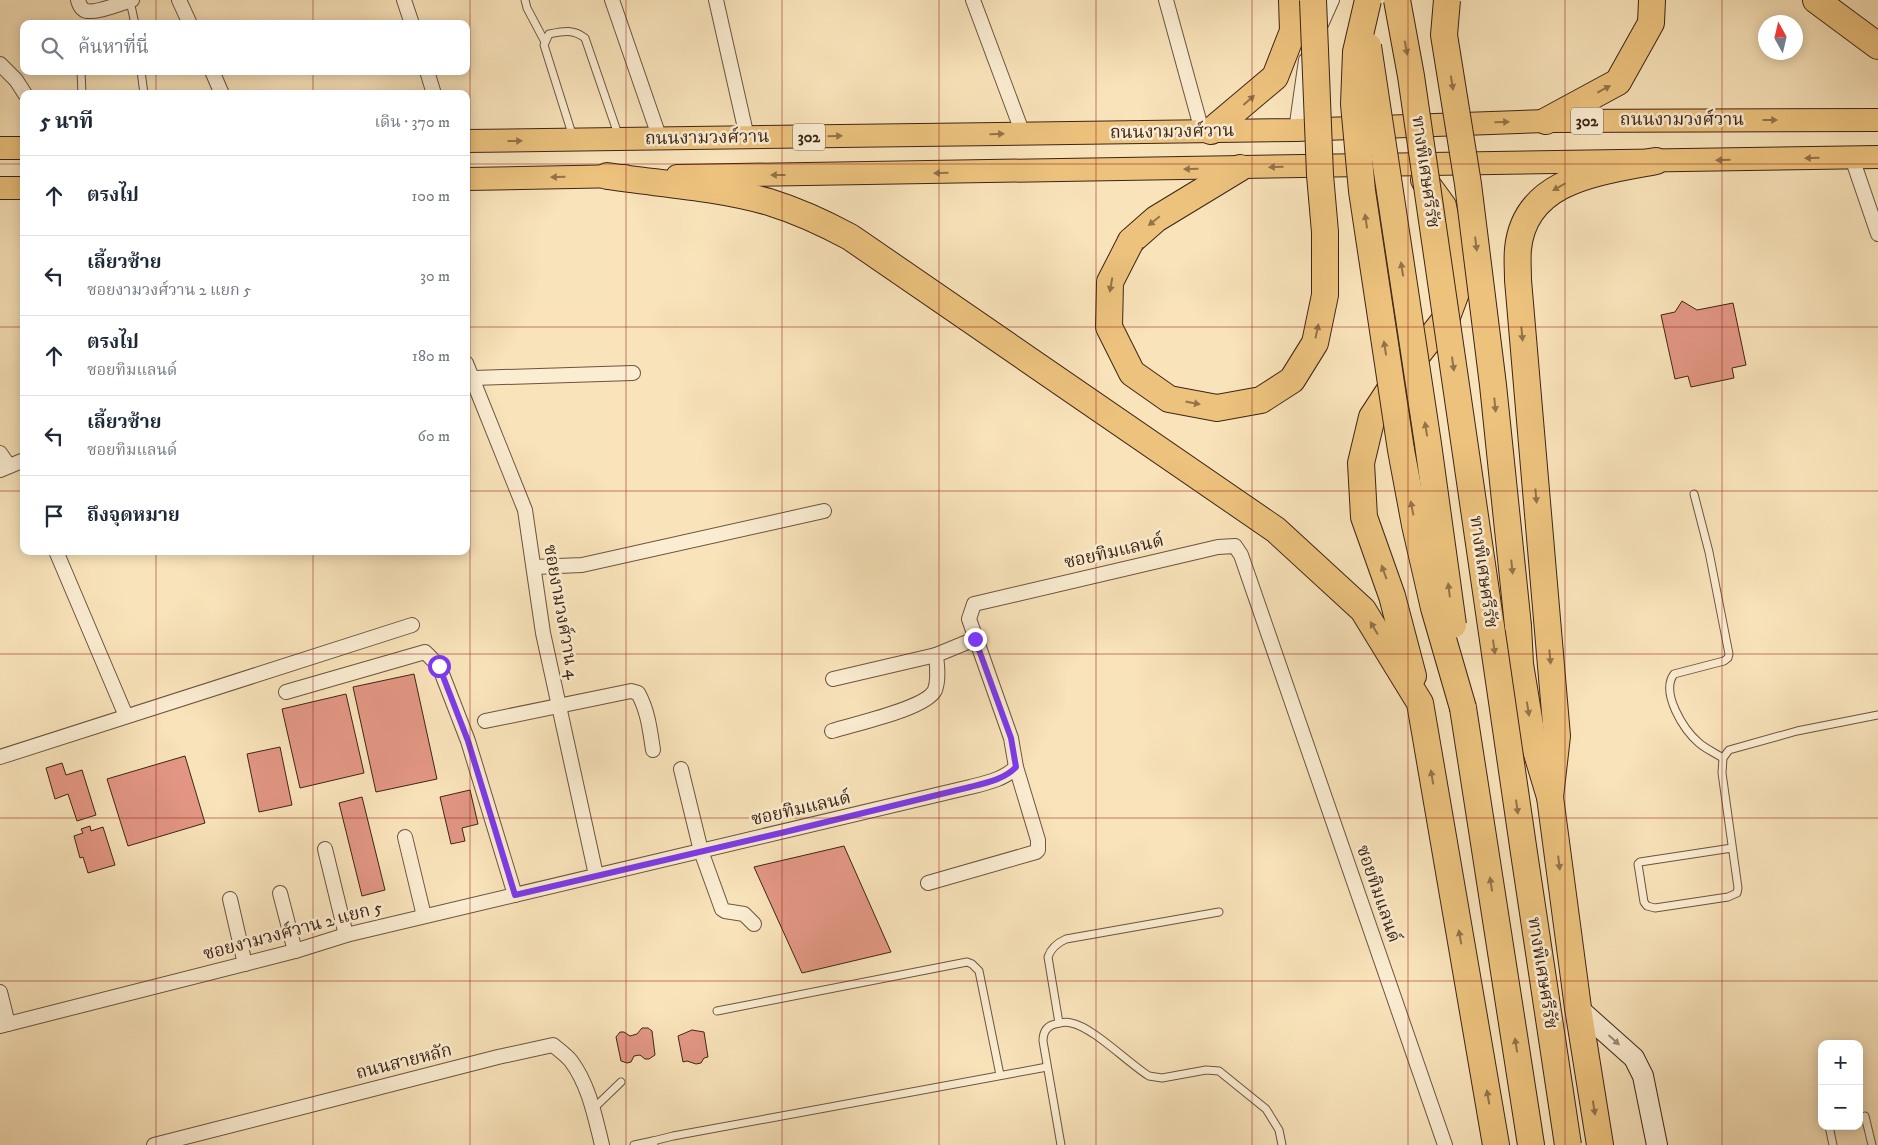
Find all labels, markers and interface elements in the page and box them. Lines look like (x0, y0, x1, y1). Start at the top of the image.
north arrow (1758, 15, 1803, 60)
search box (20, 20, 470, 75)
icon: search (38, 34, 66, 62)
text: ค้นหาที่นี่ (78, 36, 149, 59)
one-way arrow (1402, 40, 1410, 56)
one-way arrow (1448, 75, 1456, 91)
one-way arrow (1598, 85, 1611, 94)
one-way arrow (1242, 94, 1255, 105)
road number: 302 (1571, 108, 1603, 134)
street label: ถนนงามวงศ์วาน (1620, 108, 1744, 131)
text: 5 นาที (40, 109, 93, 135)
text: เดิน · 370 m (375, 112, 450, 132)
street label: ทางพิเศษศรีรัช (1406, 115, 1444, 229)
one-way arrow (1762, 116, 1778, 124)
one-way arrow (1495, 118, 1511, 126)
street label: ถนนงามวงศ์วาน (1110, 119, 1235, 144)
road number: 302 (793, 124, 825, 150)
street label: ถนนงามวงศ์วาน (645, 125, 770, 150)
one-way arrow (990, 130, 1006, 138)
one-way arrow (827, 132, 843, 140)
one-way arrow (507, 137, 523, 145)
one-way arrow (1804, 155, 1820, 163)
one-way arrow (1715, 156, 1731, 164)
one-way arrow (1268, 163, 1284, 171)
one-way arrow (1183, 165, 1199, 173)
one-way arrow (933, 169, 949, 177)
one-way arrow (770, 171, 786, 179)
one-way arrow (550, 173, 566, 181)
icon: ahead (40, 182, 68, 210)
one-way arrow (1552, 183, 1566, 191)
text: ตรงไป (87, 184, 139, 207)
text: 100 m (412, 186, 450, 206)
one-way arrow (1362, 213, 1370, 229)
one-way arrow (1147, 216, 1160, 227)
one-way arrow (1472, 236, 1480, 252)
text: เลี้ยวซ้าย (87, 251, 161, 274)
one-way arrow (1397, 260, 1405, 276)
icon: left (40, 262, 68, 290)
text: 30 m (420, 266, 450, 286)
one-way arrow (1107, 278, 1115, 294)
text: ซอยงามวงศ์วาน 2 แยก 5 (87, 280, 251, 300)
one-way arrow (1314, 322, 1322, 338)
one-way arrow (1518, 326, 1526, 342)
text: ตรงไป (87, 331, 139, 354)
one-way arrow (1381, 340, 1389, 356)
icon: ahead (40, 342, 68, 370)
text: 180 m (412, 346, 450, 366)
one-way arrow (1449, 357, 1457, 373)
text: ซอยทิมแลนด์ (87, 360, 177, 380)
one-way arrow (1491, 397, 1499, 413)
one-way arrow (1185, 400, 1201, 408)
text: เลี้ยวซ้าย (87, 411, 161, 434)
one-way arrow (1422, 421, 1430, 437)
icon: left (40, 422, 68, 450)
text: 60 m (418, 426, 450, 446)
text: ซอยทิมแลนด์ (87, 440, 177, 460)
one-way arrow (1532, 488, 1540, 504)
one-way arrow (1407, 500, 1415, 516)
icon: arrive (40, 502, 68, 530)
text: ถึงจุดหมาย (87, 504, 180, 527)
street label: ทางพิเศษศรีรัช (1464, 515, 1502, 629)
street label: ซอยทิมแลนด์ (1062, 529, 1166, 574)
street label: ซอยงามวงศ์วาน 4 (538, 543, 585, 682)
one-way arrow (1508, 559, 1516, 575)
one-way arrow (1380, 564, 1388, 579)
one-way arrow (1445, 582, 1453, 598)
one-way arrow (1369, 622, 1378, 635)
route end (964, 628, 987, 651)
one-way arrow (1490, 639, 1498, 655)
one-way arrow (1547, 650, 1555, 666)
route start (428, 655, 451, 678)
one-way arrow (1524, 702, 1532, 718)
one-way arrow (1428, 768, 1436, 784)
street label: ซอยทิมแลนด์ (749, 786, 853, 831)
one-way arrow (1513, 800, 1521, 816)
street label: ซอยทิมแลนด์ (1351, 842, 1406, 946)
one-way arrow (1555, 855, 1563, 871)
one-way arrow (1486, 876, 1494, 892)
street label: ซอยงามวงศ์วาน 2 แยก 5 (201, 896, 385, 966)
street label: ทางพิเศษศรีรัช (1522, 916, 1562, 1030)
one-way arrow (1456, 928, 1464, 944)
one-way arrow (1607, 1034, 1619, 1046)
one-way arrow (1511, 1037, 1519, 1053)
street label: ถนนสายหลัก (354, 1039, 454, 1085)
map controls (1818, 1040, 1863, 1130)
button: + (1818, 1040, 1863, 1085)
button: − (1818, 1085, 1863, 1130)
one-way arrow (1483, 1089, 1491, 1105)
one-way arrow (1590, 1100, 1598, 1116)

